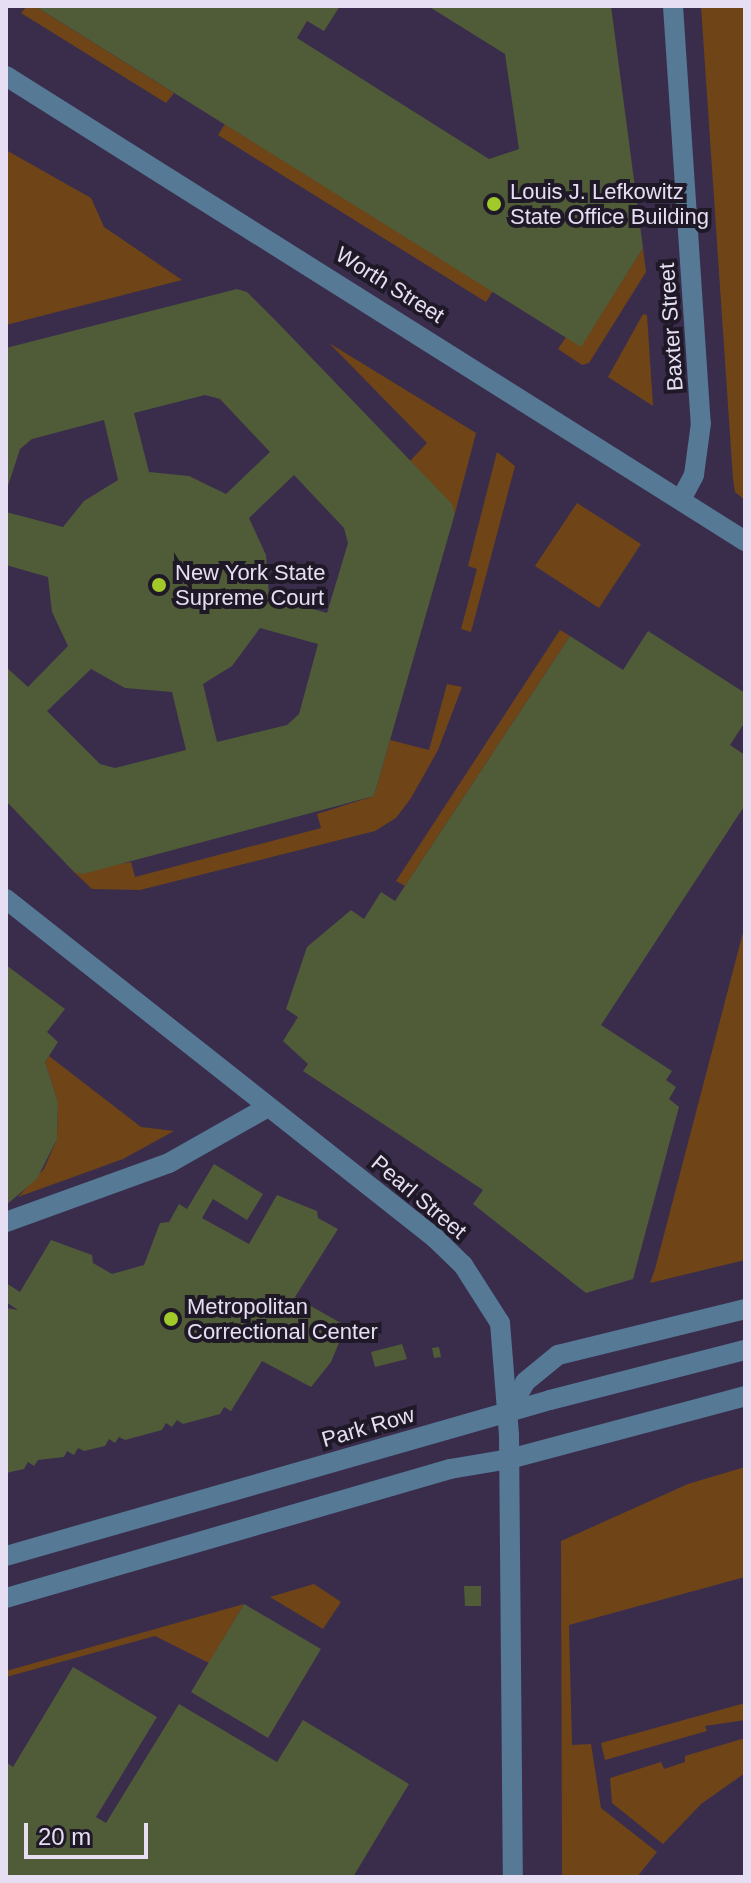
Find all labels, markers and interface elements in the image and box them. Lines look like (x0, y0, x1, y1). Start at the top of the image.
place label: Louis J. Lefkowitz State Office Building (510, 178, 709, 230)
marker: Louis J. Lefkowitz State Office Building (485, 195, 503, 213)
street label: Worth Street (331, 241, 449, 329)
street label: Baxter Street (653, 262, 689, 392)
place label: New York State Supreme Court (175, 559, 326, 610)
marker: New York State Supreme Court (150, 576, 168, 594)
street label: Pearl Street (366, 1150, 472, 1244)
place label: Metropolitan Correctional Center (187, 1293, 378, 1344)
marker: Metropolitan Correctional Center (162, 1310, 180, 1328)
street label: Park Row (319, 1401, 417, 1453)
scale bar (28, 1807, 152, 1857)
text: 20 m (38, 1823, 91, 1850)

